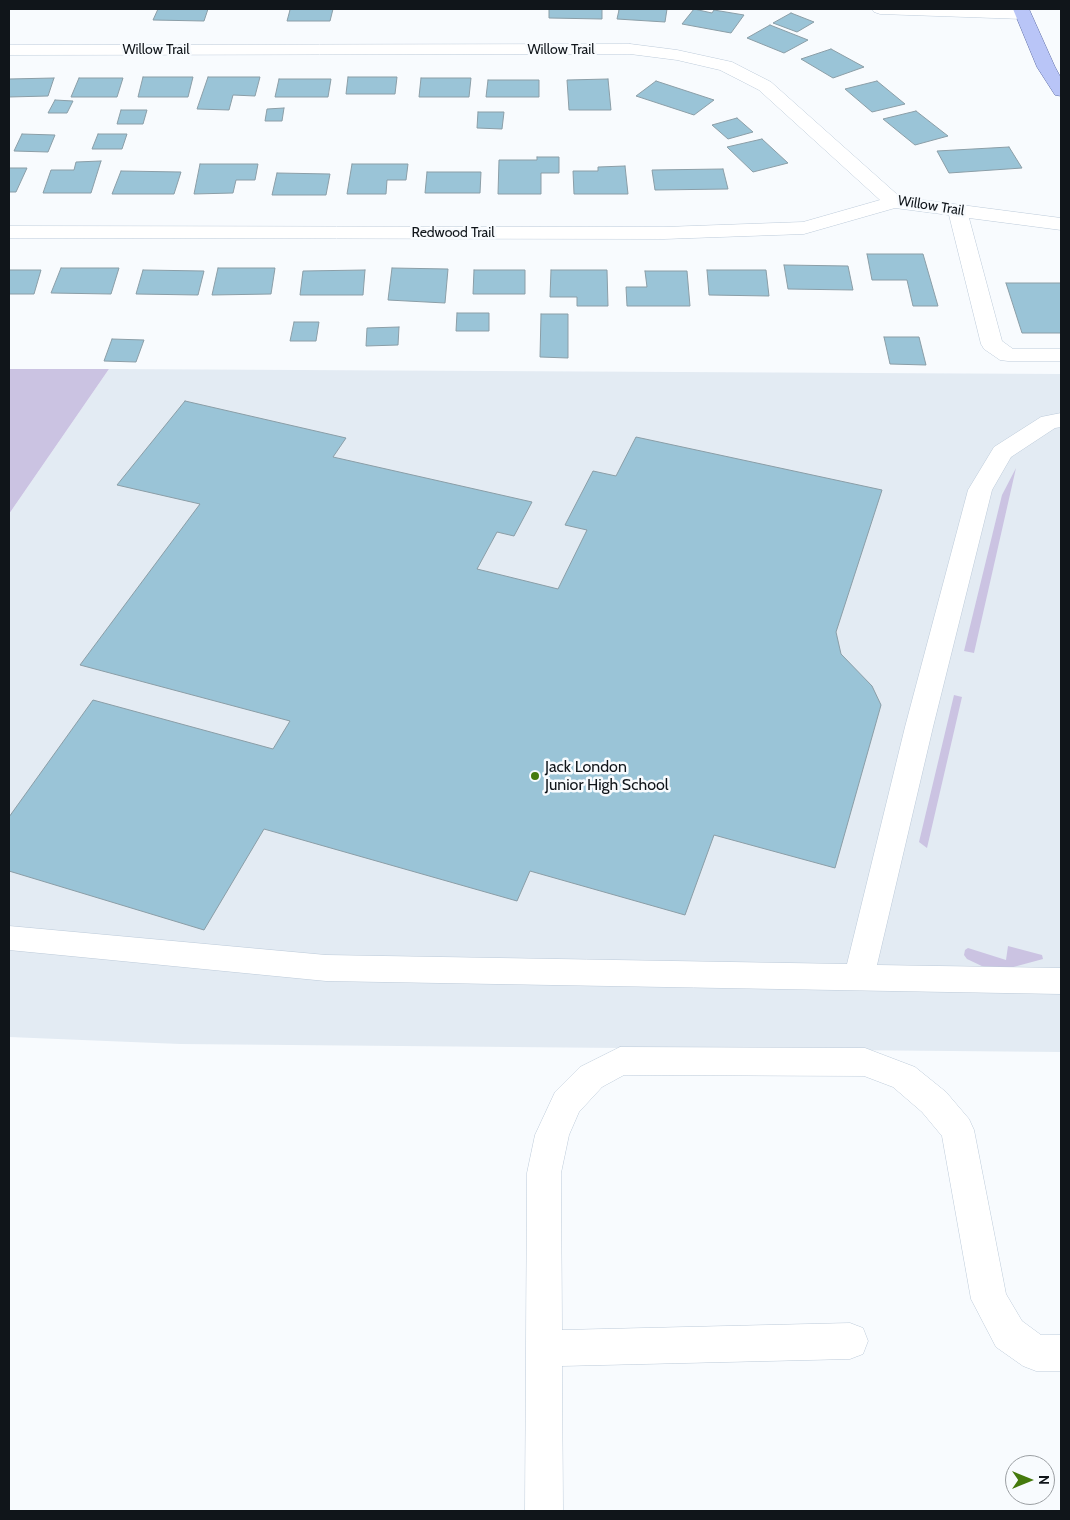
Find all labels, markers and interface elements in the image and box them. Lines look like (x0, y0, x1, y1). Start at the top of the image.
street label: Willow Trail (122, 42, 190, 58)
street label: Willow Trail (527, 42, 595, 58)
street label: Willow Trail (897, 192, 965, 220)
street label: Redwood Trail (411, 225, 495, 241)
place label: Jack London Junior High School (545, 757, 669, 795)
marker: Jack London Junior High School (529, 770, 541, 782)
north arrow (1005, 1455, 1055, 1505)
text: N (1035, 1475, 1053, 1485)

